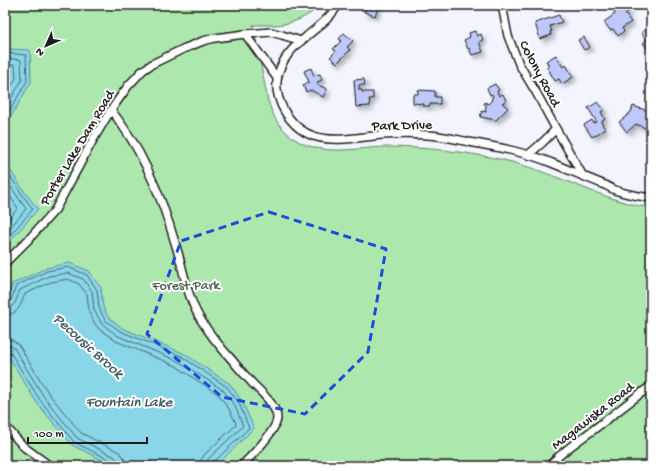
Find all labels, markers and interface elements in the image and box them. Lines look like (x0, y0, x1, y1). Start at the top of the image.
north arrow (26, 26, 66, 66)
street label: Colony Road (514, 38, 564, 112)
text: N (34, 45, 47, 58)
street label: Porter Lake Dam Road (36, 86, 120, 210)
street label: Park Drive (371, 117, 433, 136)
park label: Forest Park (151, 278, 222, 295)
water label: Pecousic Brook (49, 310, 128, 384)
street label: Magawiska Road (549, 378, 640, 455)
water label: Fountain Lake (86, 394, 173, 412)
scale bar (28, 419, 147, 445)
text: 100 m (33, 428, 64, 442)

